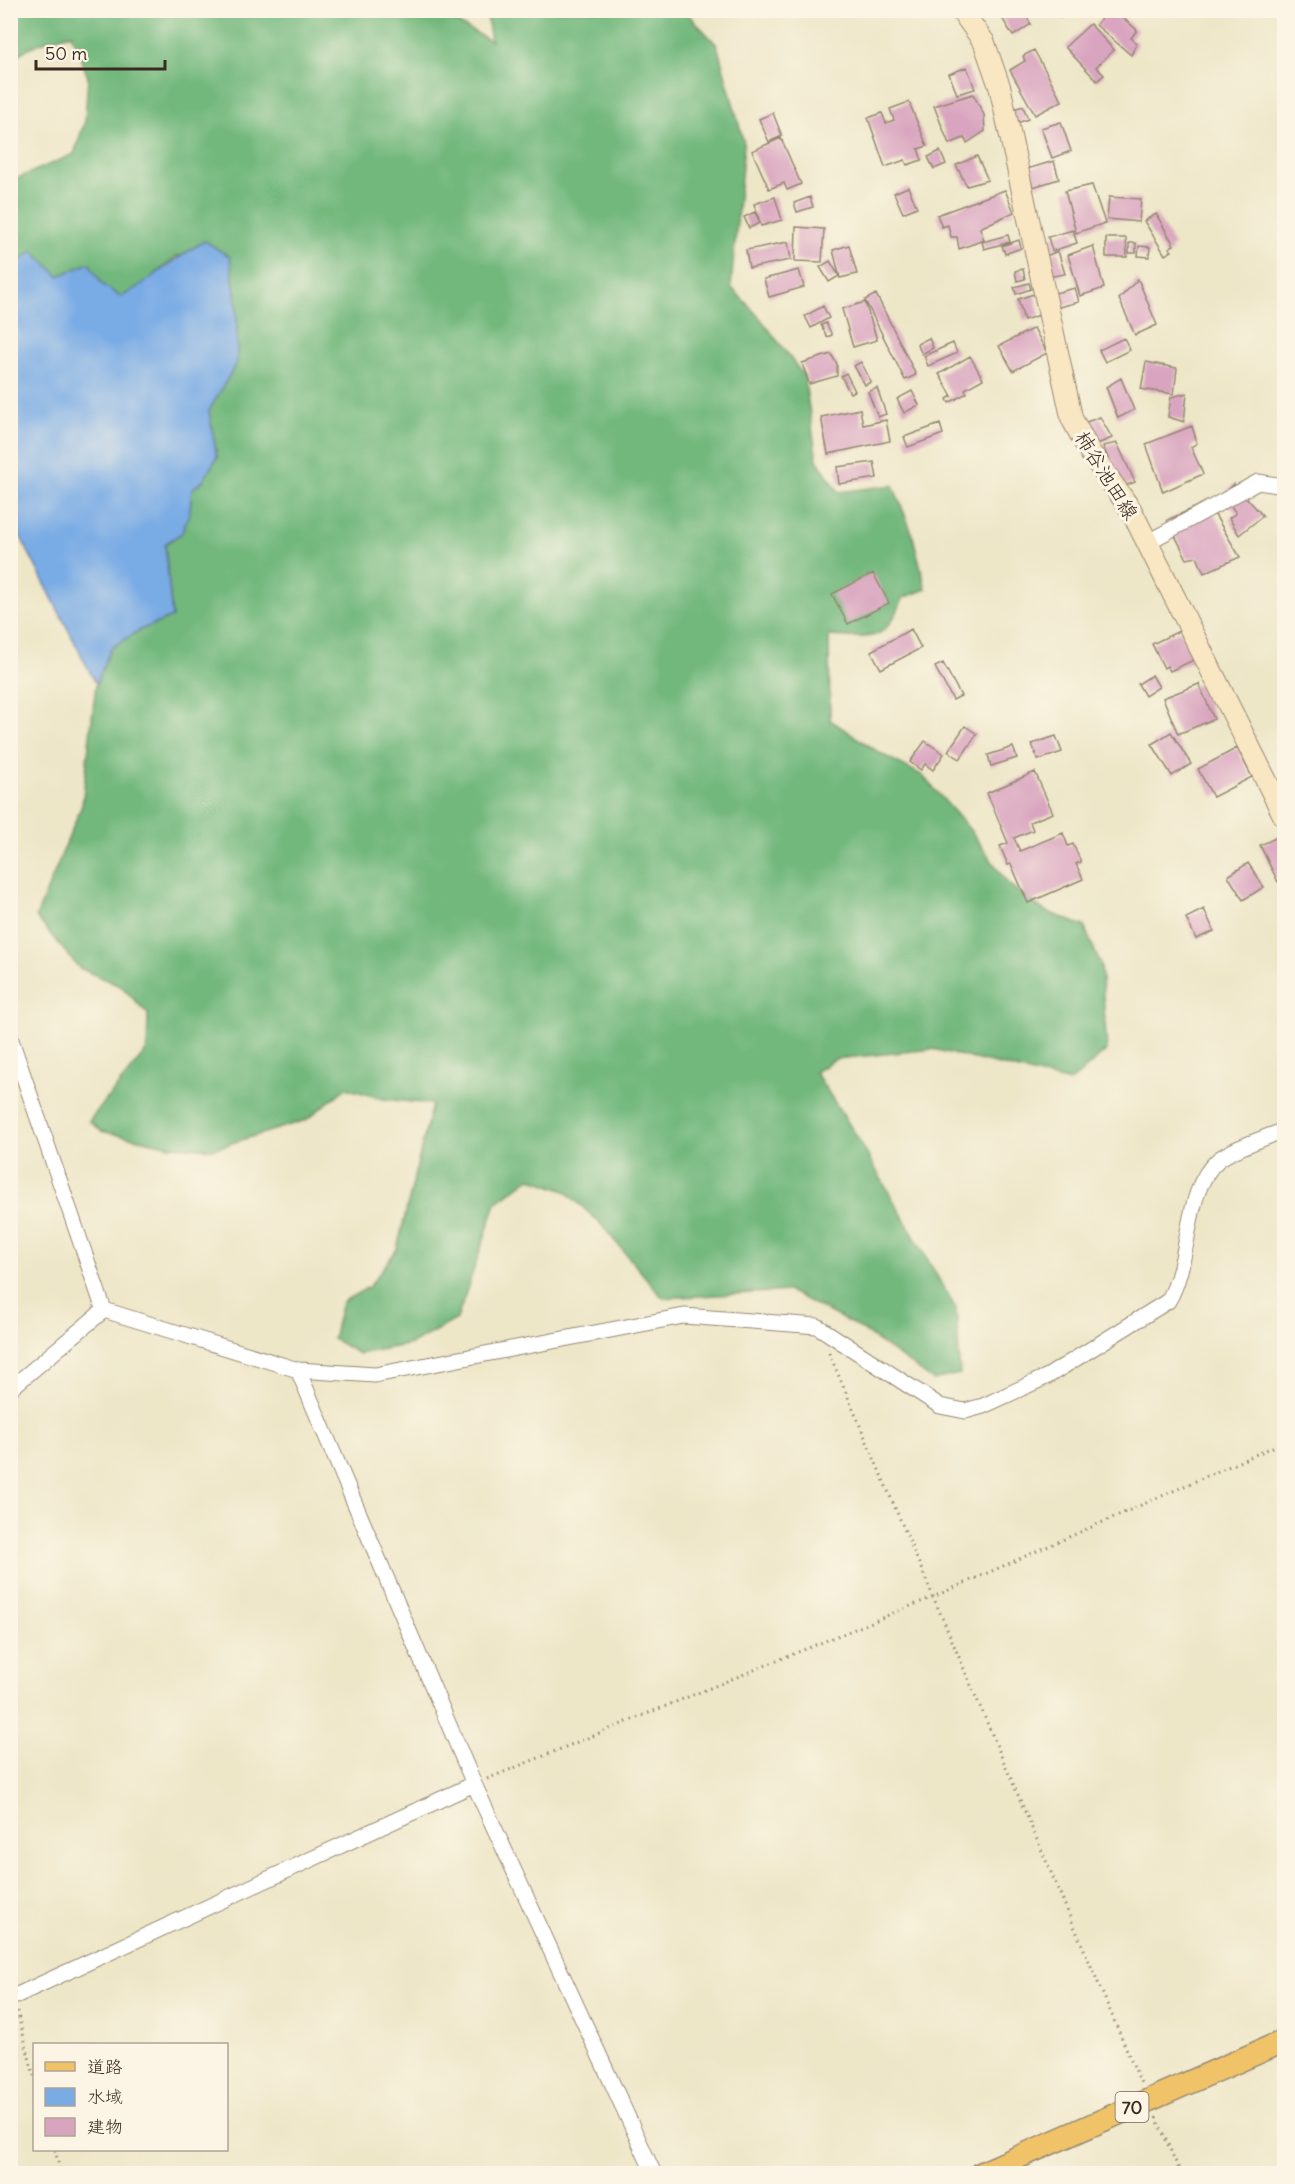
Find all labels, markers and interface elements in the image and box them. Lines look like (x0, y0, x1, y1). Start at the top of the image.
scale bar (36, 33, 165, 71)
text: 50 m (45, 42, 87, 65)
street label: 柿谷池田線 (1070, 426, 1144, 524)
legend (33, 2043, 228, 2151)
text: 道路 (87, 2055, 123, 2078)
text: 水域 (87, 2085, 123, 2108)
road number: 70 (1116, 2092, 1148, 2122)
text: 建物 (87, 2115, 123, 2138)

